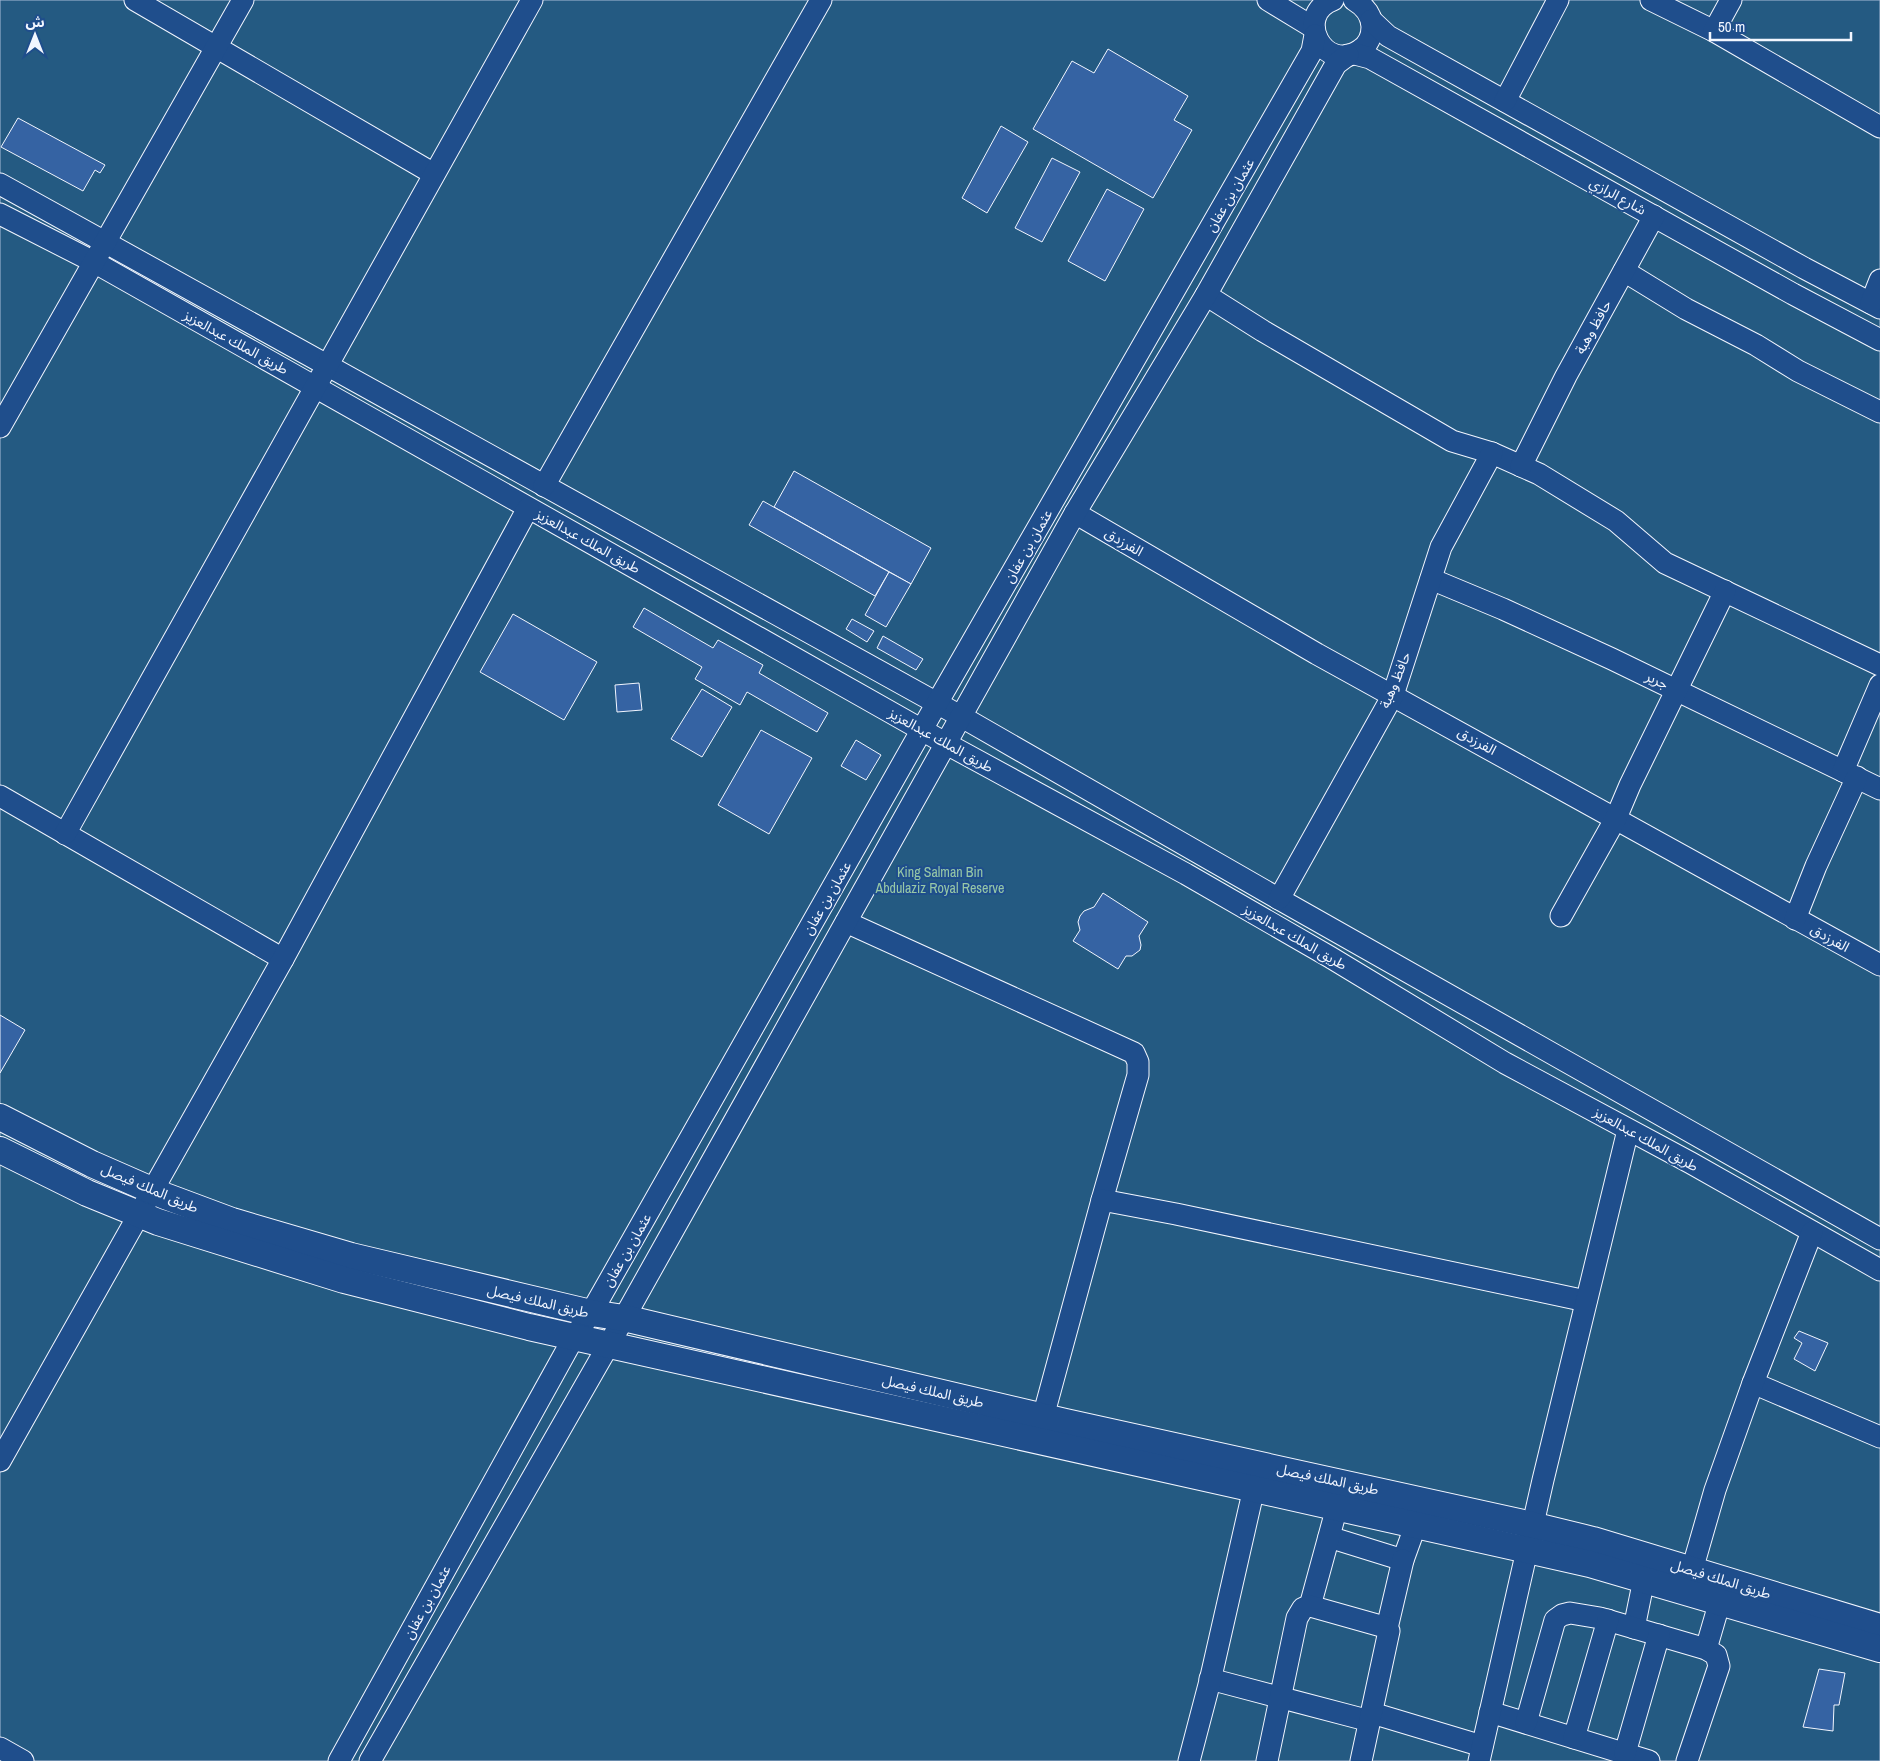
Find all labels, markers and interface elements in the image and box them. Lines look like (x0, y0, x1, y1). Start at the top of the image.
north arrow (10, 10, 60, 60)
scale bar (1710, 10, 1851, 42)
text: ش (25, 13, 45, 31)
text: 50 m (1718, 16, 1745, 37)
street label: عثمان بن عفان (1202, 155, 1258, 235)
street label: شارع الرازي (1586, 173, 1649, 221)
street label: حافظ وهبة (1571, 297, 1615, 357)
street label: طريق الملك عبدالعزيز (179, 305, 292, 379)
street label: طريق الملك عبدالعزيز (531, 504, 644, 578)
street label: عثمان بن عفان (1000, 506, 1056, 586)
street label: الفرزدق (1101, 524, 1147, 560)
street label: حافظ وهبة (1376, 649, 1414, 711)
street label: جرير (1642, 667, 1671, 693)
street label: طريق الملك عبدالعزيز (884, 703, 997, 777)
street label: الفرزدق (1454, 723, 1500, 759)
street label: عثمان بن عفان (799, 858, 855, 938)
park label: King Salman Bin Abdulaziz Royal Reserve (875, 863, 1004, 897)
street label: طريق الملك عبدالعزيز (1238, 899, 1350, 975)
street label: الفرزدق (1807, 920, 1853, 956)
street label: طريق الملك عبدالعزيز (1589, 1102, 1702, 1176)
street label: طريق الملك فيصل (98, 1159, 201, 1217)
street label: عثمان بن عفان (599, 1210, 655, 1290)
street label: طريق الملك فيصل (485, 1281, 591, 1322)
street label: طريق الملك فيصل (880, 1371, 986, 1412)
street label: طريق الملك فيصل (1275, 1459, 1381, 1500)
street label: طريق الملك فيصل (1669, 1555, 1773, 1604)
street label: عثمان بن عفان (399, 1562, 455, 1642)

